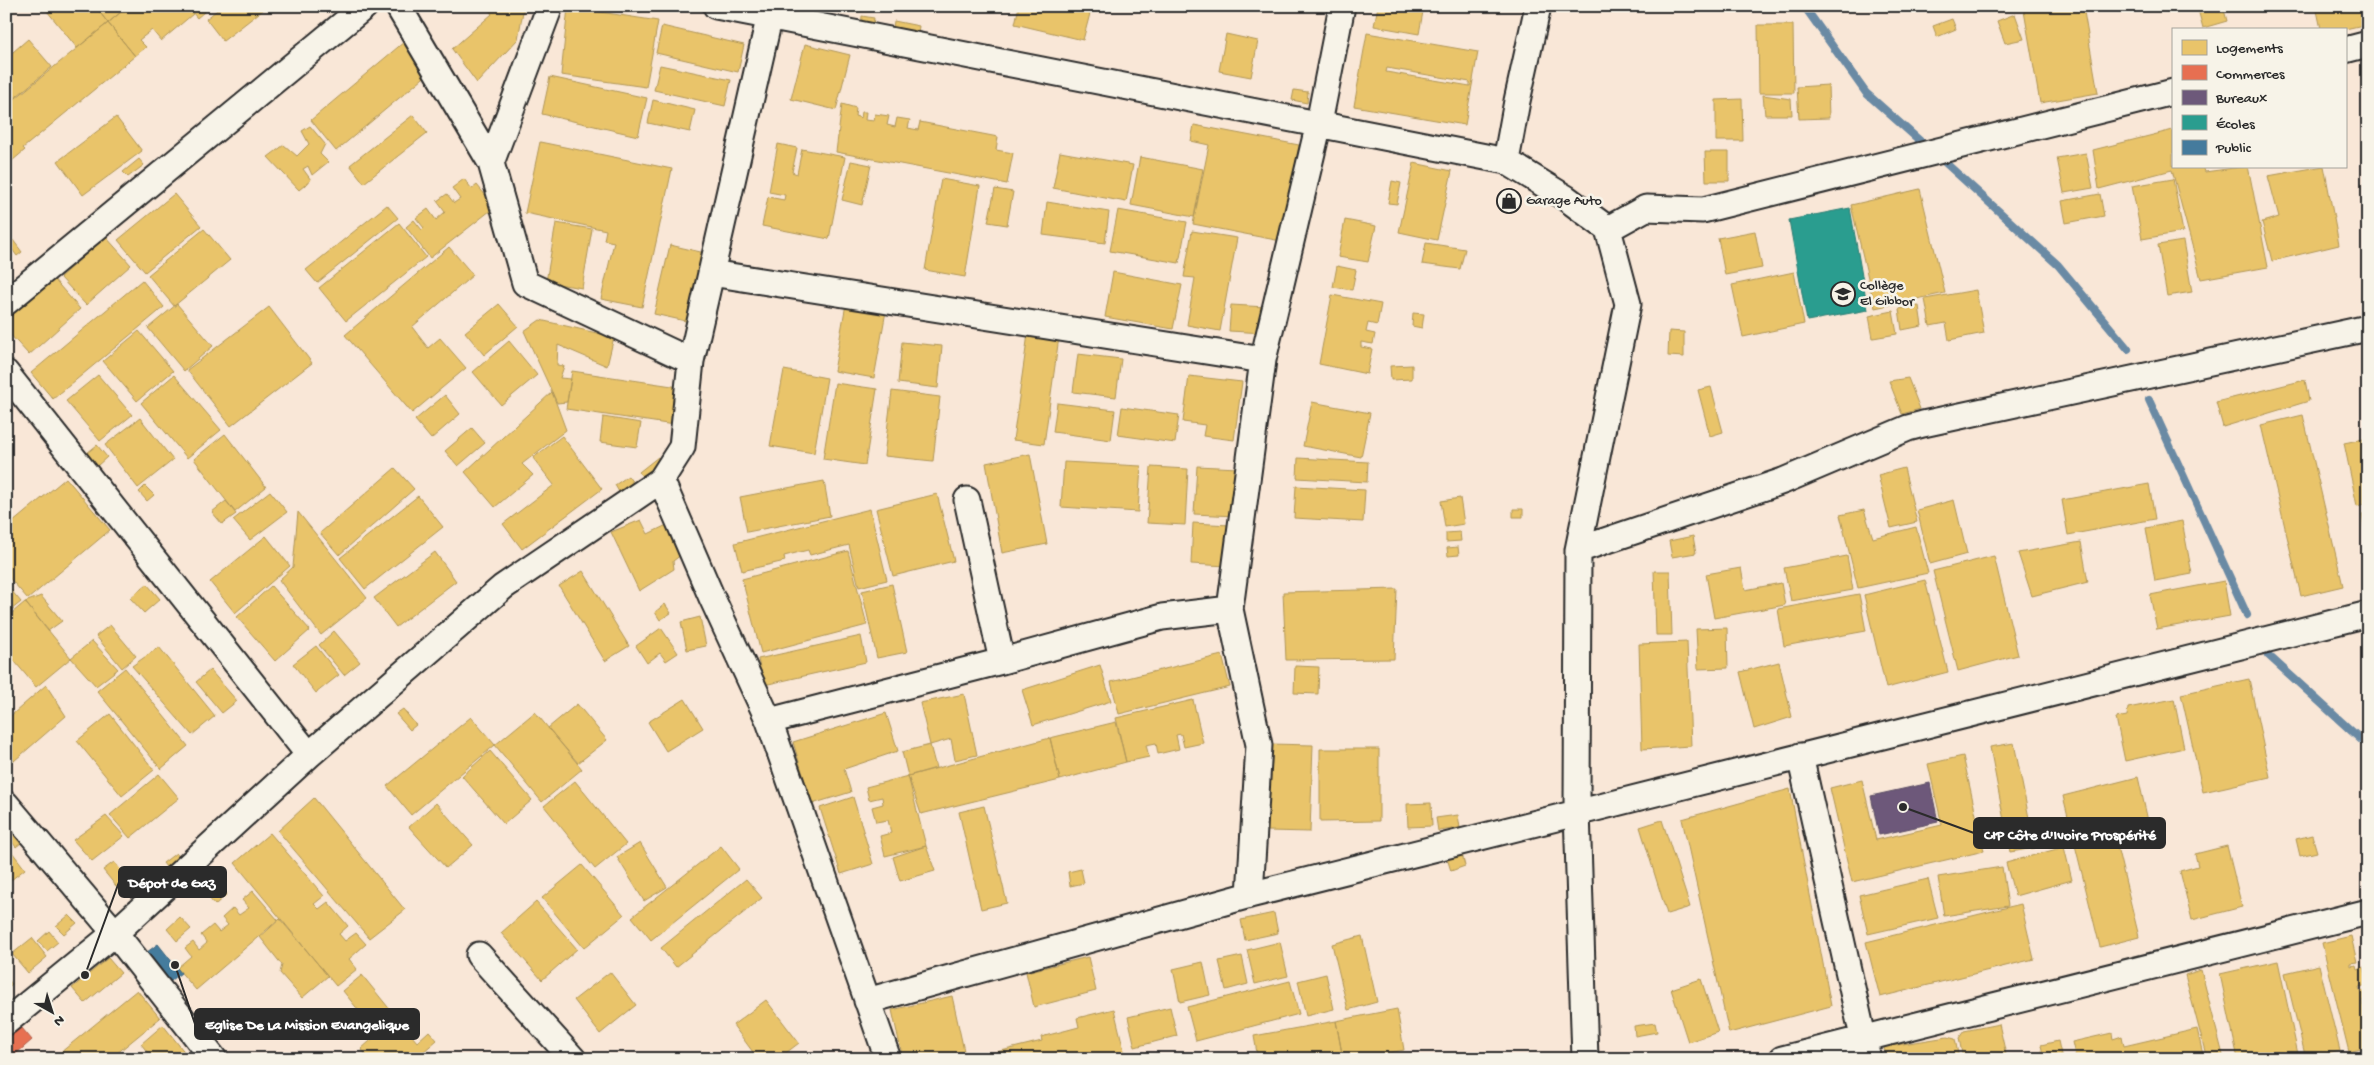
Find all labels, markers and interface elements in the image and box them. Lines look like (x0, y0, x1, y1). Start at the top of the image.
legend (2172, 28, 2346, 168)
text: Logements (2216, 40, 2283, 58)
text: Commerces (2216, 66, 2285, 84)
text: Bureaux (2215, 90, 2267, 108)
text: Écoles (2216, 116, 2255, 134)
text: Public (2215, 140, 2252, 158)
shop icon: Garage Auto (1496, 188, 1522, 214)
place label: Garage Auto (1526, 193, 1602, 210)
place label: Collège El Gibbor (1860, 278, 1915, 311)
school or university icon: Collège El Gibbor (1830, 281, 1856, 307)
callout: CIP Côte d'Ivoire Prospérité (1974, 818, 2165, 848)
text: CIP Côte d'Ivoire Prospérité (1983, 827, 2157, 845)
callout: Dépot de Gaz (119, 867, 226, 897)
text: Dépot de Gaz (127, 875, 217, 893)
north arrow (28, 988, 78, 1038)
callout: Eglise De La Mission Evangelique (195, 1009, 419, 1039)
text: N (50, 1011, 68, 1030)
text: Eglise De La Mission Evangelique (205, 1017, 410, 1035)

